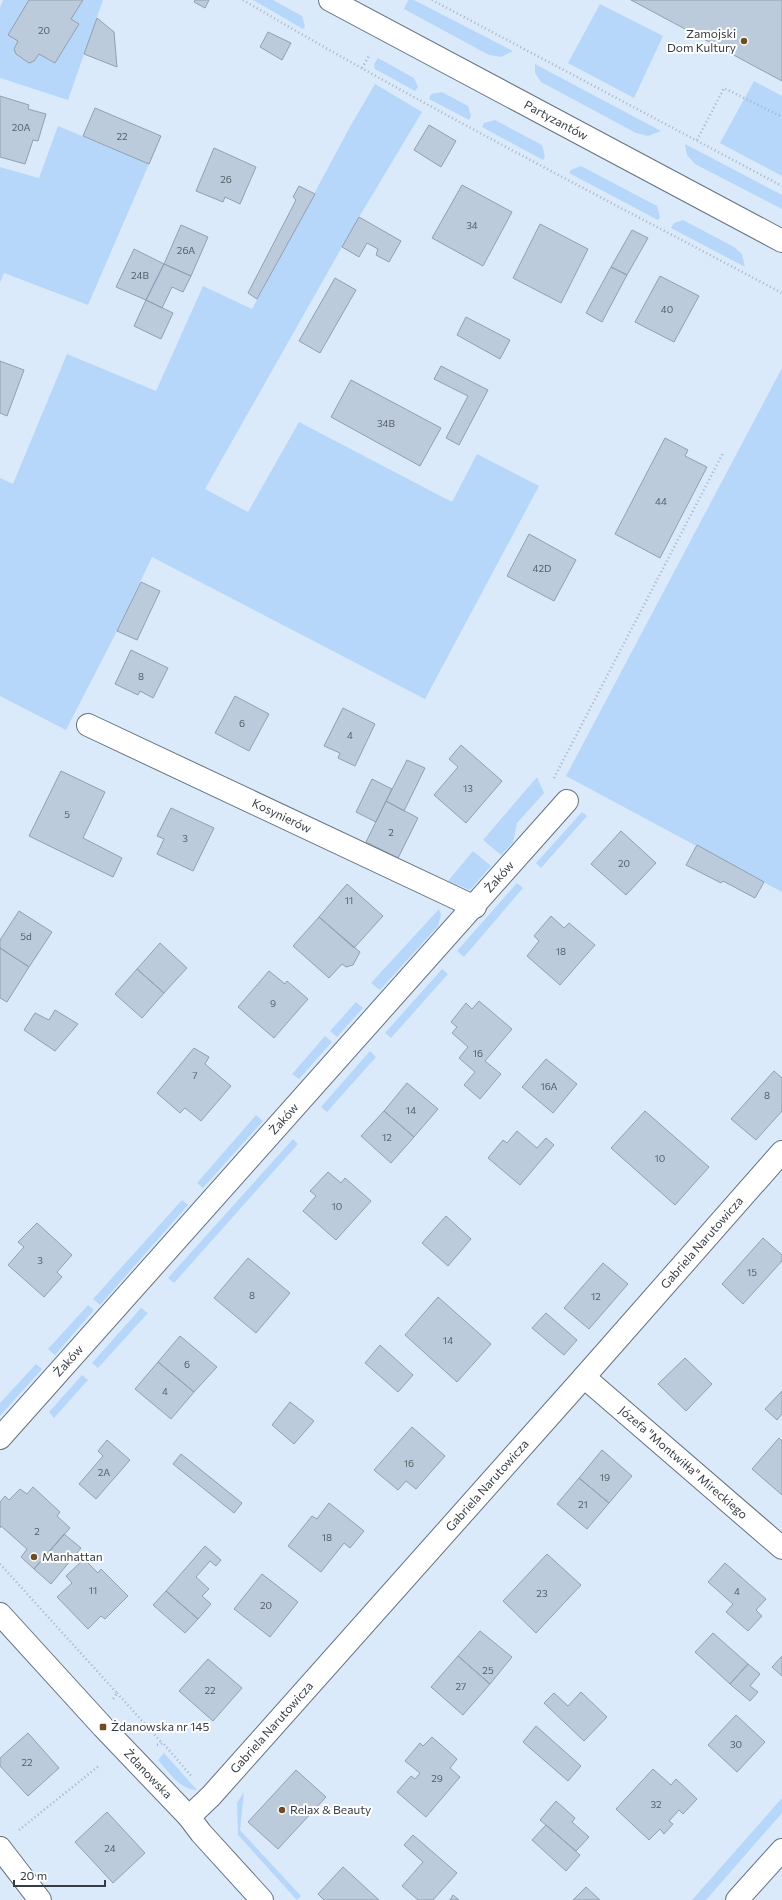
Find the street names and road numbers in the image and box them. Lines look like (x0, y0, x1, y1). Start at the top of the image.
street label: Partyzantów (522, 97, 591, 142)
street label: Kosynierów (250, 795, 314, 835)
street label: Żaków (481, 858, 516, 895)
street label: Żaków (266, 1100, 301, 1137)
street label: Gabriela Narutowicza (657, 1193, 745, 1291)
street label: Żaków (50, 1342, 86, 1379)
street label: Józefa "Montwiłła" Mireckiego (616, 1403, 751, 1521)
street label: Gabriela Narutowicza (442, 1436, 531, 1534)
street label: Gabriela Narutowicza (227, 1678, 315, 1776)
street label: Żdanowska (122, 1746, 176, 1801)

